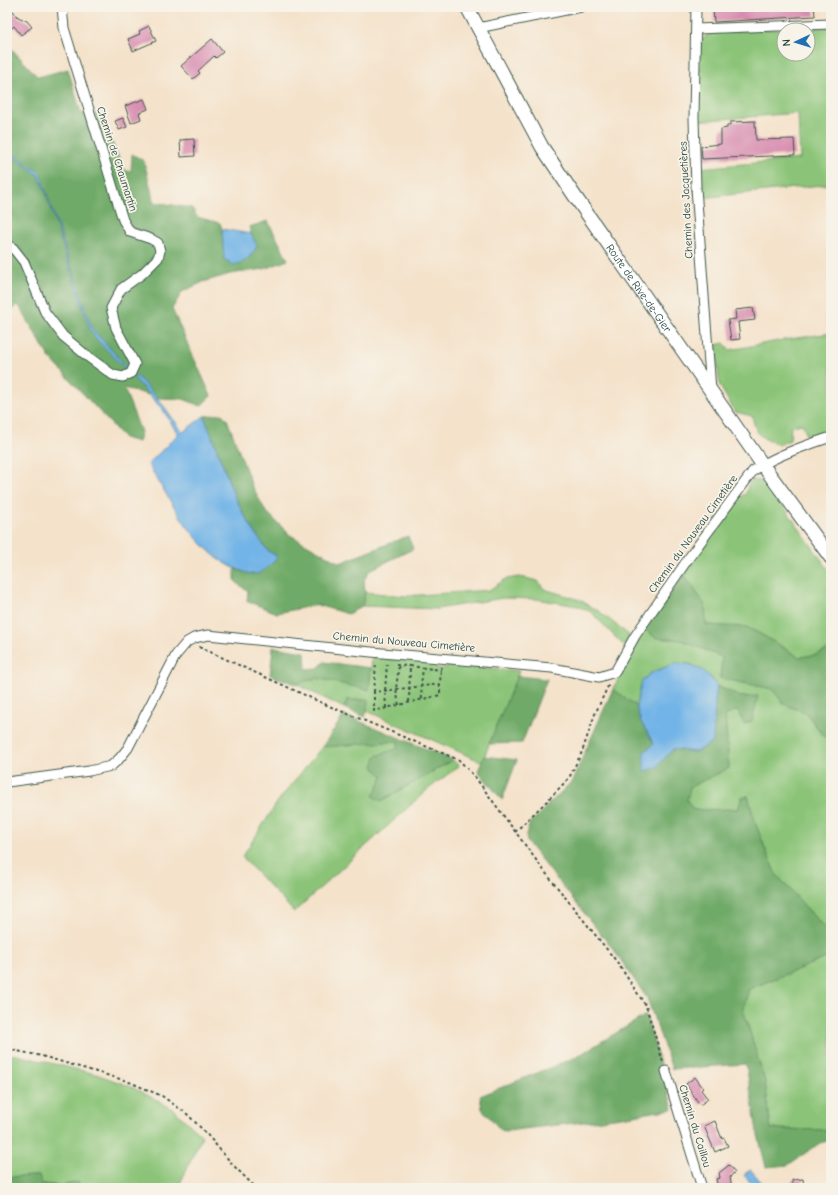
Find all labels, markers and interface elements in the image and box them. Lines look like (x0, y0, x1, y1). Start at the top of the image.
north arrow (776, 22, 816, 62)
text: N (780, 39, 793, 47)
street label: Chemin de Chaumartin (94, 105, 140, 213)
street label: Chemin des Jacquetières (676, 141, 696, 259)
street label: Route de Rive-de-Gier (604, 241, 675, 335)
street label: Chemin du Nouveau Cimetière (646, 472, 741, 596)
street label: Chemin du Nouveau Cimetière (332, 629, 476, 655)
street label: Chemin du Caillou (676, 1083, 714, 1169)

